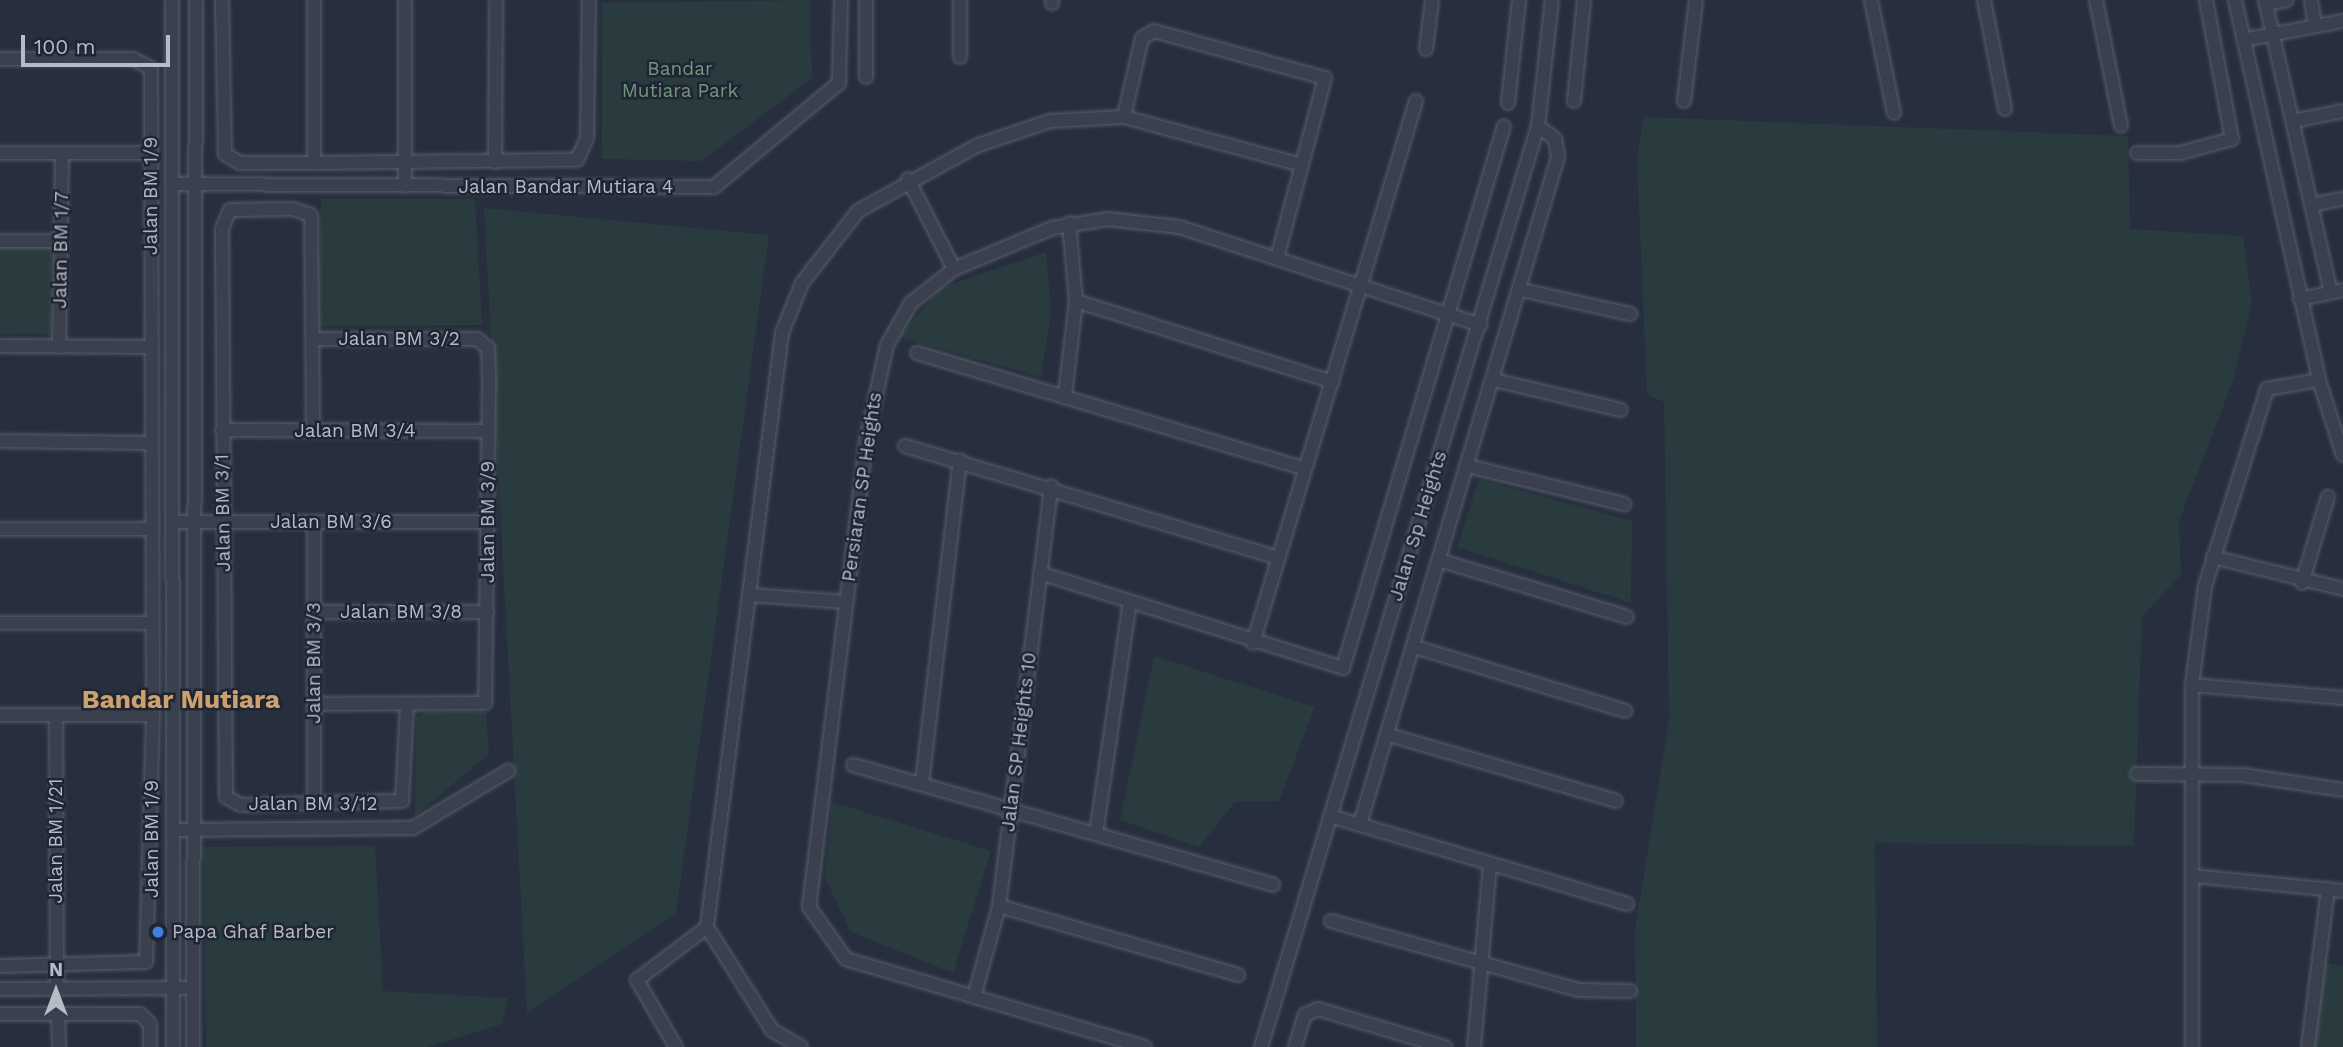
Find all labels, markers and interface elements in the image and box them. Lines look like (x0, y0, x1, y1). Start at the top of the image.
scale bar (24, 21, 173, 65)
text: 100 m (34, 34, 96, 59)
park label: Bandar Mutiara Park (621, 58, 739, 102)
street label: Jalan BM 1/9 (140, 137, 162, 255)
street label: Jalan Bandar Mutiara 4 (458, 176, 674, 198)
street label: Jalan BM 1/7 (49, 191, 73, 309)
street label: Jalan BM 3/2 (338, 328, 460, 350)
street label: Persiaran SP Heights (837, 390, 887, 584)
street label: Jalan BM 3/4 (294, 420, 416, 442)
street label: Jalan Sp Heights (1384, 448, 1452, 604)
street label: Jalan BM 3/1 (211, 454, 235, 572)
street label: Jalan BM 3/9 (477, 461, 499, 583)
street label: Jalan BM 3/6 (270, 511, 392, 533)
street label: Jalan BM 3/8 (340, 601, 462, 623)
street label: Jalan BM 3/3 (303, 602, 325, 724)
street label: Jalan SP Heights 10 (997, 651, 1041, 833)
district label: Bandar Mutiara (82, 684, 280, 716)
street label: Jalan BM 1/21 (45, 778, 67, 904)
street label: Jalan BM 1/9 (141, 780, 163, 898)
street label: Jalan BM 3/12 (249, 793, 377, 815)
place label: Papa Ghaf Barber (172, 921, 335, 943)
marker: Papa Ghaf Barber (150, 924, 166, 940)
north arrow (21, 956, 91, 1026)
text: N (49, 958, 63, 981)

